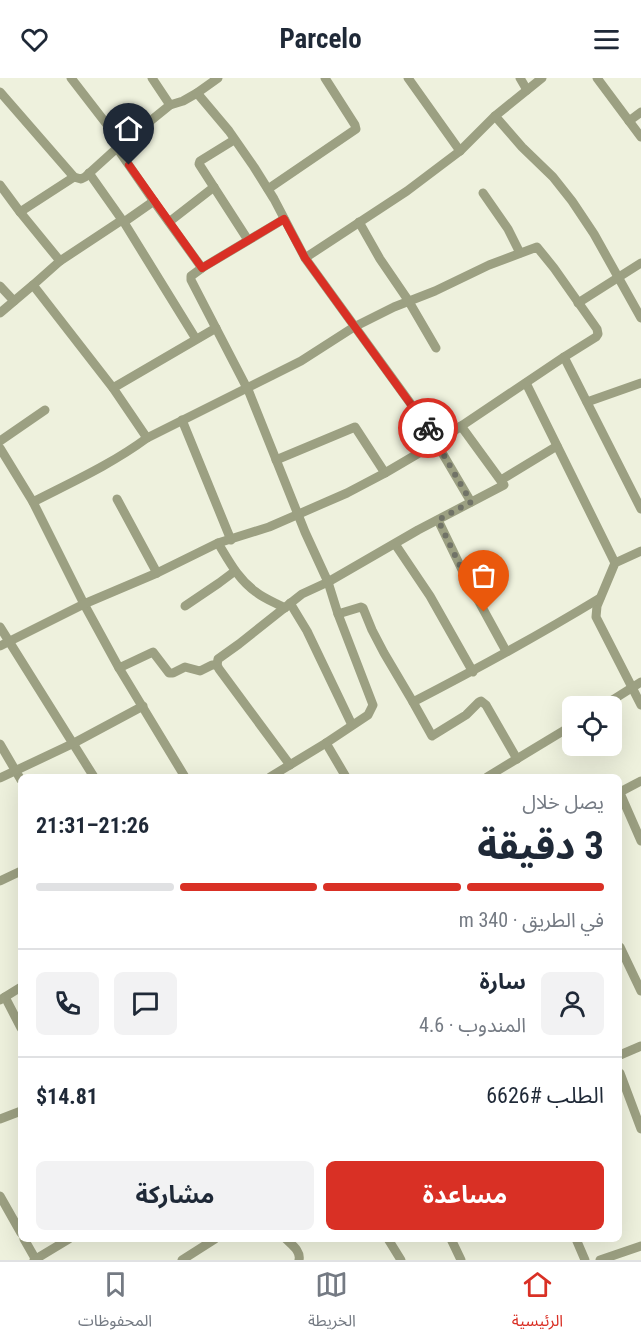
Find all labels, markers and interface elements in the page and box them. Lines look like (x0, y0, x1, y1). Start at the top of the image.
icon: heart (18, 23, 51, 56)
text: Parcelo (279, 23, 362, 55)
icon: menu (590, 23, 623, 56)
pin (103, 103, 154, 165)
icon: home (112, 112, 145, 145)
courier (398, 398, 458, 458)
icon: bike (412, 412, 445, 445)
pin (458, 550, 509, 612)
icon: bag (467, 559, 500, 592)
map controls (562, 696, 622, 756)
button: locate (562, 696, 622, 756)
text: يصل خلال (522, 790, 604, 814)
text: 21:26–21:31 (36, 813, 149, 838)
text: 3 دقيقة (477, 823, 604, 869)
text: في الطريق · 340 m (459, 908, 604, 932)
text: سارة (480, 969, 526, 994)
button: phone (36, 972, 99, 1035)
button: chat (114, 972, 177, 1035)
button: person (541, 972, 604, 1035)
text: المندوب · 4.6 (419, 1013, 526, 1037)
text: الطلب #6626 (486, 1083, 604, 1108)
text: $14.81 (36, 1084, 98, 1109)
button: مشاركة (36, 1161, 314, 1230)
button: مساعدة (326, 1161, 604, 1230)
tab: المحفوظات (78, 1268, 152, 1338)
tab: الخريطة (308, 1268, 356, 1338)
tab: الرئيسية (512, 1268, 563, 1338)

